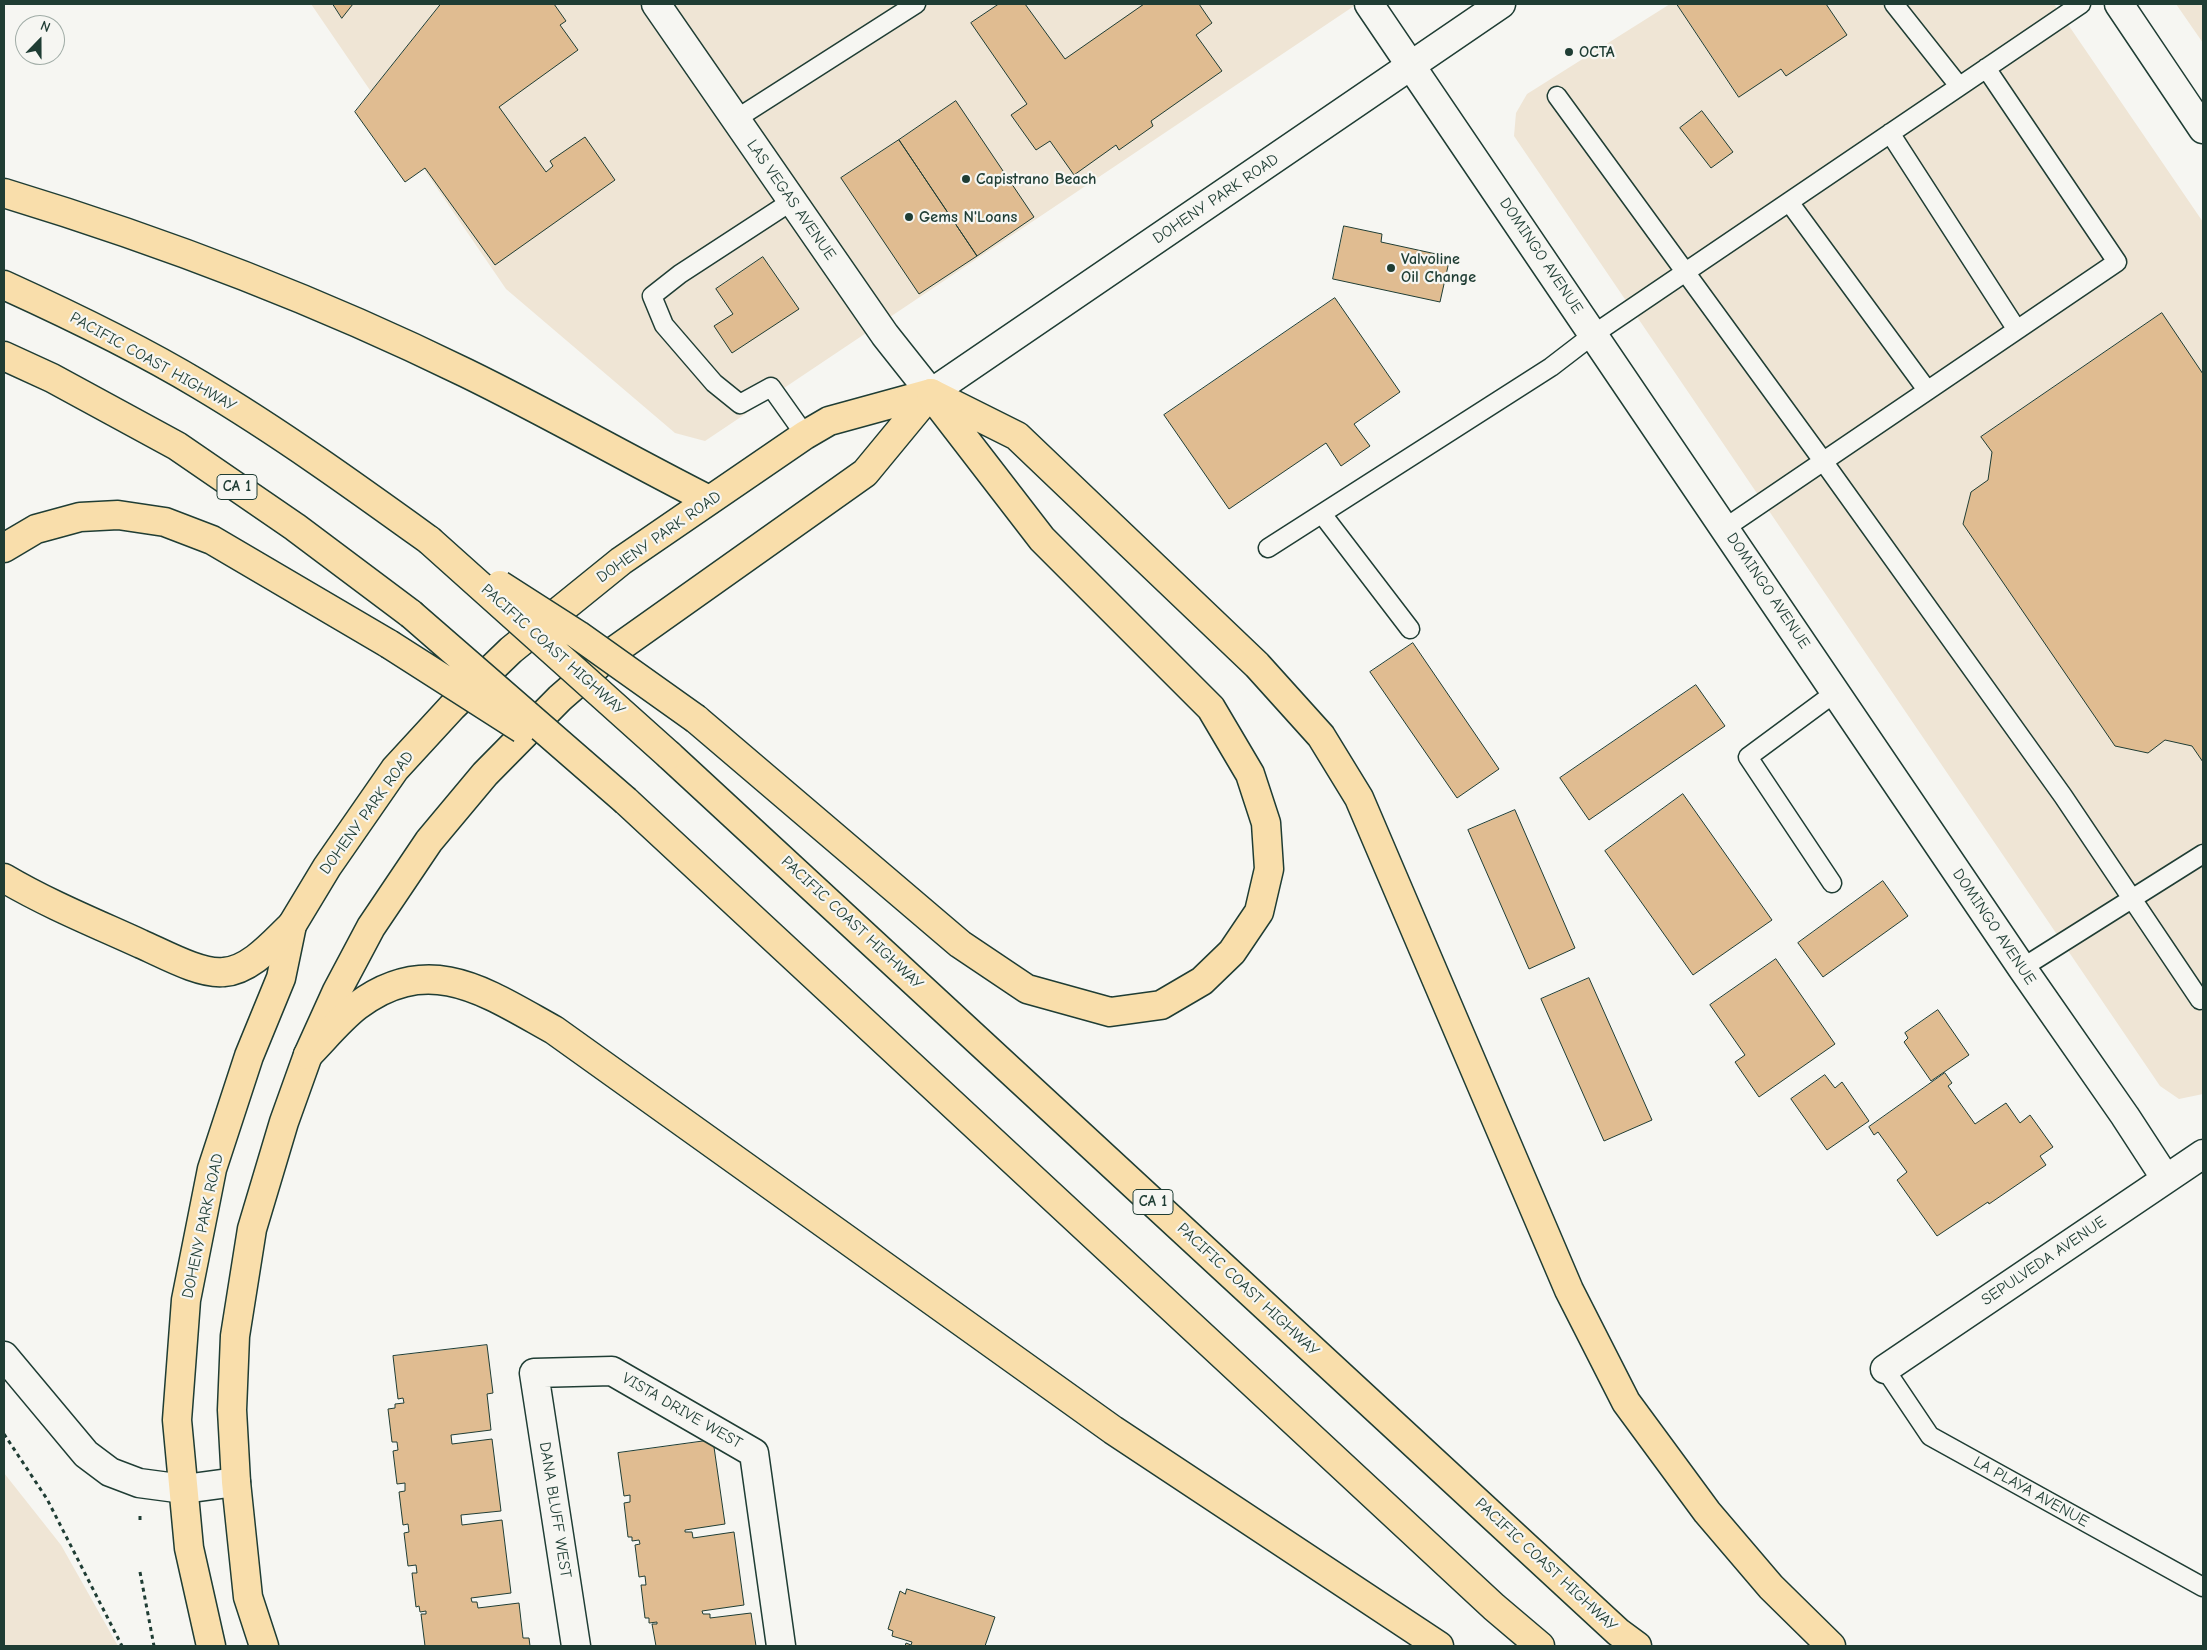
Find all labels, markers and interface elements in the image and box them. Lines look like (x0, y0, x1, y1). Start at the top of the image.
north arrow (15, 15, 65, 65)
text: N (38, 17, 53, 36)
place label: OCTA (1579, 42, 1615, 62)
marker: OCTA (1563, 46, 1575, 58)
street label: LAS VEGAS AVENUE (742, 136, 840, 264)
street label: DOHENY PARK ROAD (1149, 150, 1283, 248)
place label: Capistrano Beach (976, 169, 1096, 189)
marker: Capistrano Beach (960, 173, 972, 185)
street label: DOMINGO AVENUE (1495, 194, 1587, 318)
place label: Gems N'Loans (919, 207, 1017, 227)
marker: Gems N'Loans (903, 211, 915, 223)
place label: Valvoline Oil Change (1401, 249, 1476, 287)
marker: Valvoline Oil Change (1385, 262, 1397, 274)
street label: PACIFIC COAST HIGHWAY (67, 308, 239, 416)
road number: CA 1 (217, 474, 257, 500)
street label: DOHENY PARK ROAD (593, 487, 725, 587)
street label: DOMINGO AVENUE (1722, 529, 1814, 653)
street label: PACIFIC COAST HIGHWAY (477, 580, 629, 720)
street label: DOHENY PARK ROAD (316, 748, 418, 878)
street label: PACIFIC COAST HIGHWAY (777, 852, 927, 994)
street label: DOMINGO AVENUE (1948, 865, 2040, 989)
street label: DOHENY PARK ROAD (178, 1152, 228, 1300)
road number: CA 1 (1133, 1190, 1173, 1214)
street label: SEPULVEDA AVENUE (1978, 1212, 2110, 1310)
street label: PACIFIC COAST HIGHWAY (1173, 1219, 1323, 1361)
street label: VISTA DRIVE WEST (619, 1369, 745, 1453)
street label: DANA BLUFF WEST (535, 1441, 575, 1579)
street label: LA PLAYA AVENUE (1970, 1452, 2092, 1532)
street label: PACIFIC COAST HIGHWAY (1471, 1494, 1621, 1636)

